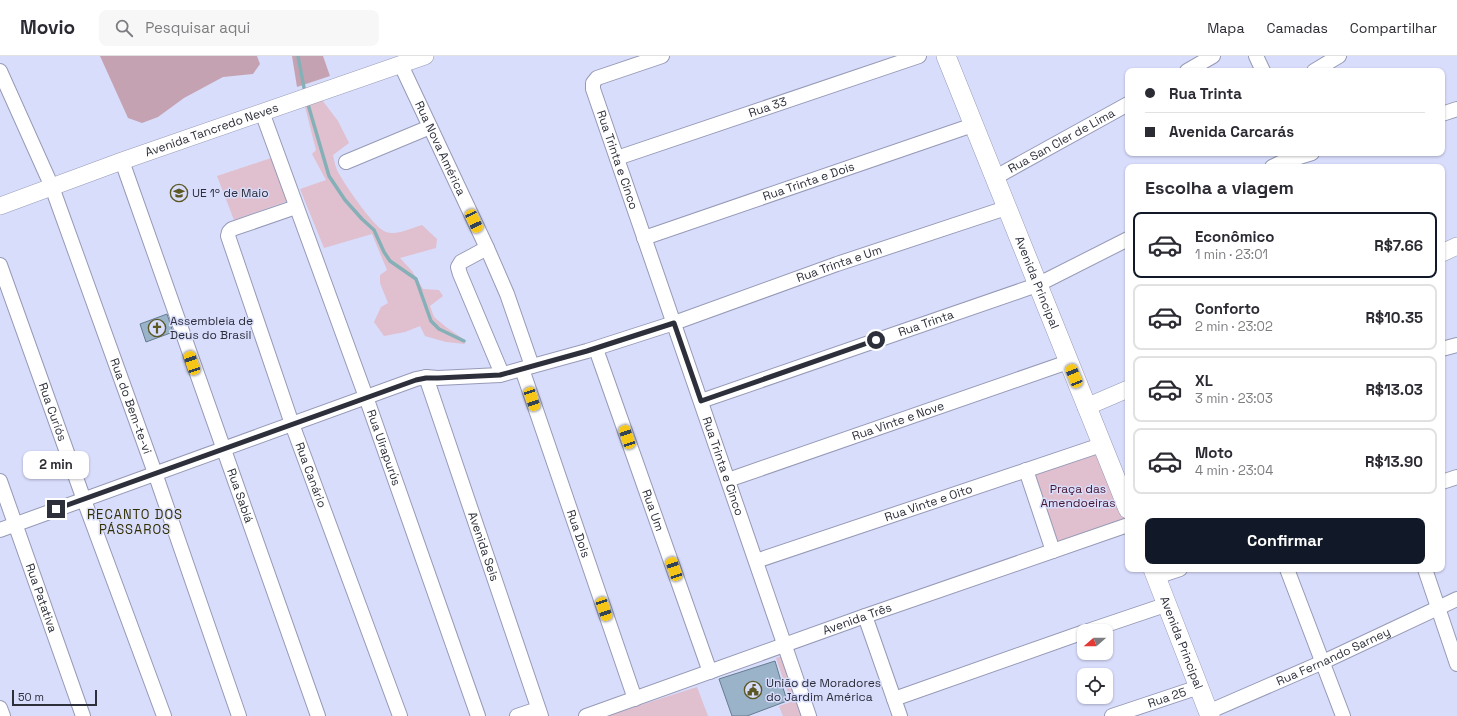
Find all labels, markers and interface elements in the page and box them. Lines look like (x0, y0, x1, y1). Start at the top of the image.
search box (99, 10, 379, 46)
text: Movio (20, 15, 75, 40)
icon: search (113, 17, 135, 39)
text: Pesquisar aqui (145, 18, 250, 37)
text: Mapa (1207, 19, 1244, 37)
text: Camadas (1266, 19, 1328, 37)
text: Compartilhar (1350, 19, 1437, 37)
text: Rua Trinta (1169, 84, 1242, 103)
street label: Rua 33 (746, 93, 789, 121)
street label: Rua Nova América (411, 98, 469, 198)
street label: Avenida Tancredo Neves (143, 99, 281, 160)
street label: Rua San Cler de Lima (1005, 105, 1118, 177)
street label: Rua Trinta e Cinco (593, 108, 642, 212)
text: Avenida Carcarás (1169, 122, 1294, 141)
street label: Rua Trinta e Dois (761, 158, 856, 205)
text: Escolha a viagem (1145, 176, 1294, 199)
school or university icon: UE 1º de Maio (169, 183, 189, 203)
place label: UE 1º de Maio (192, 185, 269, 201)
car (463, 208, 485, 234)
icon: car (1147, 227, 1183, 263)
text: Econômico (1195, 227, 1274, 246)
street label: Avenida Principal (1011, 234, 1063, 331)
text: R$7.66 (1374, 236, 1423, 255)
street label: Rua Trinta e Um (794, 242, 884, 286)
text: 1 min · 23:01 (1195, 246, 1268, 263)
icon: car (1147, 299, 1183, 335)
text: Conforto (1195, 299, 1260, 318)
street label: Rua Trinta (896, 306, 956, 340)
text: R$10.35 (1366, 308, 1423, 327)
place label: Assembleia de Deus do Brasil (170, 313, 253, 343)
church icon: Assembleia de Deus do Brasil (147, 318, 167, 338)
text: 2 min · 23:02 (1195, 318, 1273, 335)
route start (867, 331, 885, 349)
car (182, 350, 202, 376)
street label: Rua do Bem-te-vi (106, 356, 156, 456)
car (1064, 363, 1084, 389)
icon: car (1147, 371, 1183, 407)
text: XL (1195, 371, 1213, 390)
street label: Rua Curiós (35, 380, 70, 443)
text: R$13.03 (1365, 380, 1423, 399)
car (522, 386, 542, 412)
text: 3 min · 23:03 (1195, 390, 1273, 407)
street label: Rua Vinte e Nove (850, 398, 946, 444)
street label: Rua Uirapurύs (363, 407, 405, 488)
street label: Rua Trinta e Cinco (698, 415, 747, 518)
car (617, 424, 637, 450)
street label: Rua Canário (291, 440, 330, 510)
icon: car (1147, 443, 1183, 479)
text: Moto (1195, 443, 1233, 462)
callout: 2 min (23, 451, 89, 479)
text: R$13.90 (1365, 452, 1423, 471)
text: 2 min (39, 456, 73, 473)
text: 4 min · 23:04 (1195, 462, 1273, 479)
street label: Rua Sabiá (223, 466, 257, 525)
street label: Rua Vinte e Oito (882, 481, 975, 525)
park label: Praça das Amendoeiras (1040, 481, 1116, 511)
street label: Rua Um (638, 487, 668, 533)
route end (47, 500, 65, 518)
district label: RECANTO DOS PÁSSAROS (87, 506, 183, 538)
street label: Rua Dois (563, 508, 594, 560)
street label: Avenida Seis (464, 510, 503, 583)
button: Confirmar (1145, 518, 1425, 564)
car (664, 556, 684, 582)
street label: Rua Patativa (22, 561, 61, 635)
street label: Avenida Principal (1156, 594, 1207, 691)
car (594, 596, 614, 622)
street label: Avenida Três (820, 599, 894, 639)
north arrow (1077, 624, 1113, 660)
map controls (1077, 624, 1113, 704)
street label: Rua Fernando Sarney (1274, 624, 1393, 689)
button: locate (1077, 668, 1113, 704)
place label: União de Moradores do Jardim América (766, 675, 881, 705)
public building icon: União de Moradores do Jardim América (743, 680, 763, 700)
street label: Rua 25 (1146, 684, 1188, 711)
scale bar (12, 688, 97, 707)
text: 50 m (18, 690, 44, 704)

